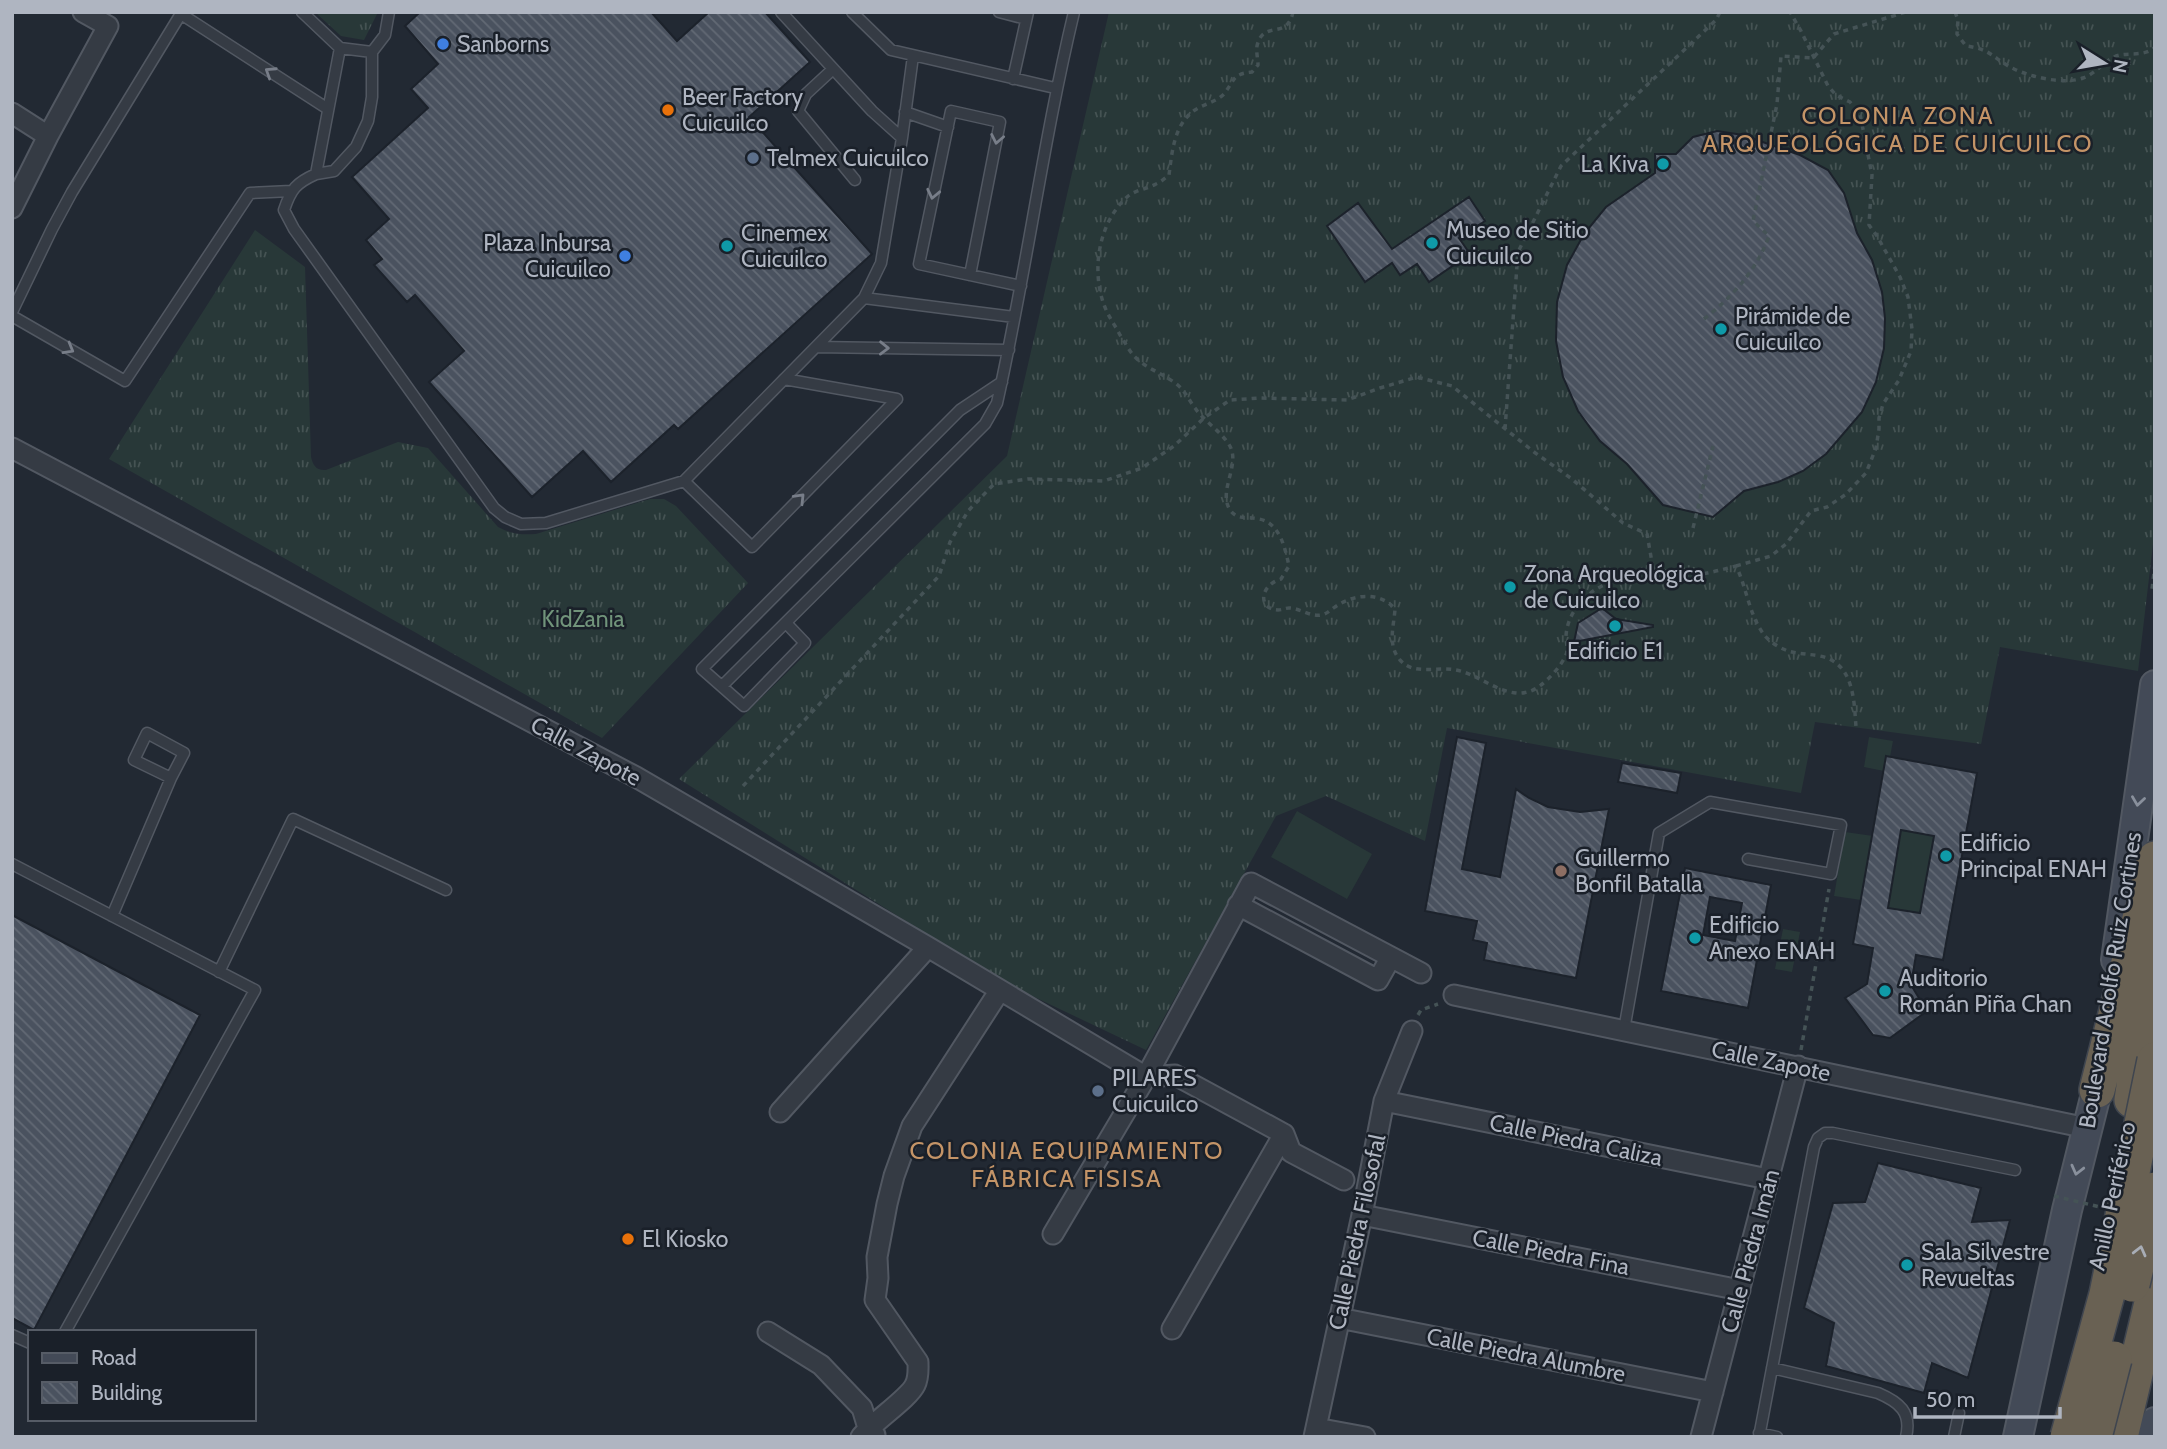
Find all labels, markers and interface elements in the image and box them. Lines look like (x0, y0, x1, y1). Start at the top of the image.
north arrow (2069, 28, 2139, 98)
place label: Sanborns (457, 30, 549, 58)
marker: Sanborns (435, 36, 451, 52)
text: N (2108, 57, 2133, 75)
one-way arrow (265, 68, 278, 81)
place label: Beer Factory Cuicuilco (682, 83, 804, 137)
district label: COLONIA ZONA ARQUEOLÓGICA DE CUICUILCO (1703, 101, 2093, 158)
marker: Beer Factory Cuicuilco (660, 102, 676, 118)
one-way arrow (990, 133, 1005, 145)
place label: Telmex Cuicuilco (767, 144, 929, 172)
marker: Telmex Cuicuilco (745, 150, 761, 166)
place label: La Kiva (1581, 150, 1649, 178)
marker: La Kiva (1655, 156, 1671, 172)
one-way arrow (927, 187, 942, 199)
place label: Museo de Sitio Cuicuilco (1446, 216, 1589, 270)
place label: Cinemex Cuicuilco (741, 219, 828, 273)
place label: Plaza Inbursa Cuicuilco (483, 229, 611, 283)
marker: Museo de Sitio Cuicuilco (1424, 235, 1440, 251)
marker: Cinemex Cuicuilco (719, 238, 735, 254)
marker: Plaza Inbursa Cuicuilco (617, 248, 633, 264)
place label: Pirámide de Cuicuilco (1735, 302, 1851, 356)
marker: Pirámide de Cuicuilco (1713, 321, 1729, 337)
one-way arrow (879, 340, 890, 356)
one-way arrow (61, 341, 74, 354)
one-way arrow (791, 494, 804, 507)
place label: Zona Arqueológica de Cuicuilco (1524, 560, 1704, 614)
marker: Zona Arqueológica de Cuicuilco (1502, 579, 1518, 595)
park label: KidZania (541, 605, 625, 633)
marker: Edificio E1 (1607, 618, 1623, 634)
place label: Edificio E1 (1567, 637, 1663, 665)
street label: Calle Zapote (526, 710, 646, 792)
one-way arrow (2131, 795, 2146, 807)
place label: Edificio Principal ENAH (1960, 829, 2107, 883)
street label: Boulevard Adolfo Ruiz Cortines (2073, 830, 2147, 1130)
place label: Guillermo Bonfil Batalla (1575, 844, 1702, 898)
marker: Edificio Principal ENAH (1938, 848, 1954, 864)
marker: Guillermo Bonfil Batalla (1553, 863, 1569, 879)
place label: Edificio Anexo ENAH (1709, 911, 1835, 965)
marker: Edificio Anexo ENAH (1687, 930, 1703, 946)
place label: Auditorio Román Piña Chan (1899, 964, 2072, 1018)
marker: Auditorio Román Piña Chan (1877, 983, 1893, 999)
street label: Calle Zapote (1709, 1035, 1833, 1087)
place label: PILARES Cuicuilco (1112, 1064, 1198, 1118)
marker: PILARES Cuicuilco (1090, 1083, 1106, 1099)
street label: Calle Piedra Caliza (1487, 1108, 1665, 1172)
street label: Anillo Periférico (2083, 1119, 2141, 1273)
street label: Calle Piedra Filosofal (1323, 1131, 1392, 1332)
district label: COLONIA EQUIPAMIENTO FÁBRICA FISISA (910, 1136, 1225, 1193)
one-way arrow (2071, 1164, 2085, 1176)
street label: Calle Piedra Imán (1715, 1166, 1785, 1336)
street label: Calle Piedra Fina (1470, 1223, 1632, 1281)
place label: El Kiosko (642, 1225, 728, 1253)
marker: El Kiosko (620, 1231, 636, 1247)
place label: Sala Silvestre Revueltas (1921, 1238, 2050, 1292)
one-way arrow (2132, 1246, 2146, 1258)
marker: Sala Silvestre Revueltas (1899, 1257, 1915, 1273)
street label: Calle Piedra Alumbre (1424, 1322, 1628, 1388)
legend (28, 1330, 256, 1421)
text: Road (91, 1345, 137, 1370)
scale bar (1915, 1376, 2060, 1420)
text: Building (91, 1380, 163, 1405)
text: 50 m (1926, 1387, 1975, 1412)

